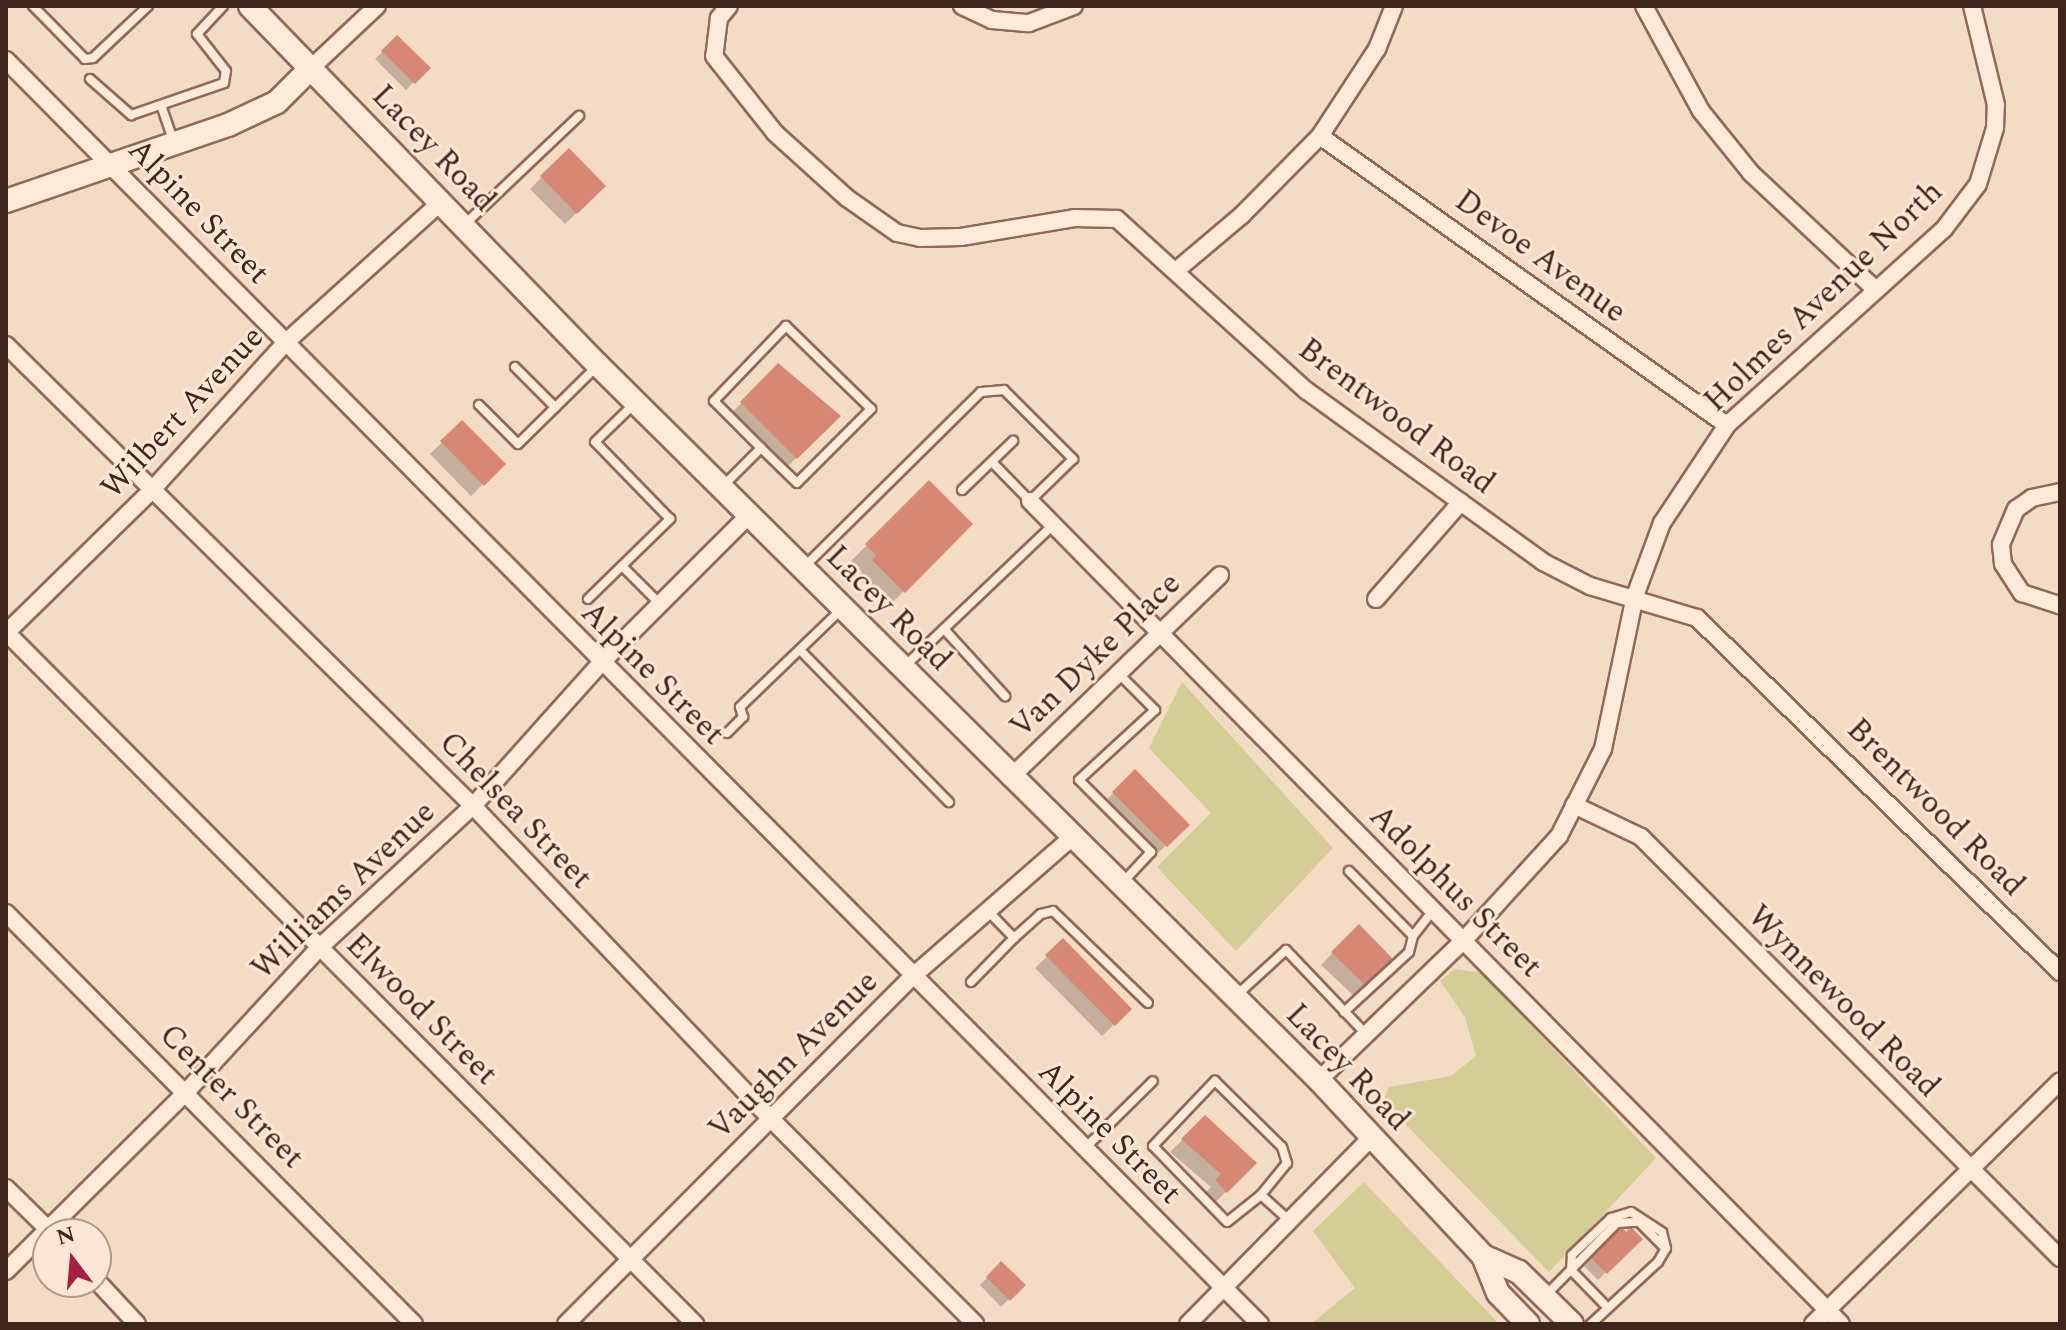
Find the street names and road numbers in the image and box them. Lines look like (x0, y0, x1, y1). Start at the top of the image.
street label: Lacey Road (363, 77, 503, 221)
street label: Alpine Street (119, 131, 277, 293)
street label: Holmes Avenue North (1697, 173, 1951, 421)
street label: Devoe Avenue (1447, 182, 1633, 332)
street label: Wilbert Avenue (93, 319, 273, 507)
street label: Brentwood Road (1290, 331, 1502, 503)
street label: Lacey Road (817, 538, 959, 680)
street label: Van Dyke Place (1003, 565, 1189, 747)
street label: Alpine Street (572, 594, 732, 754)
street label: Brentwood Road (1838, 711, 2032, 905)
street label: Chelsea Street (430, 724, 600, 898)
street label: Williams Avenue (244, 794, 444, 988)
street label: Adolphus Street (1361, 798, 1549, 986)
street label: Wynnewood Road (1739, 898, 1947, 1106)
street label: Elwood Street (337, 926, 505, 1094)
street label: Vaughn Avenue (701, 963, 887, 1149)
street label: Lacey Road (1277, 996, 1417, 1140)
street label: Center Street (151, 1017, 311, 1177)
street label: Alpine Street (1029, 1053, 1189, 1213)

